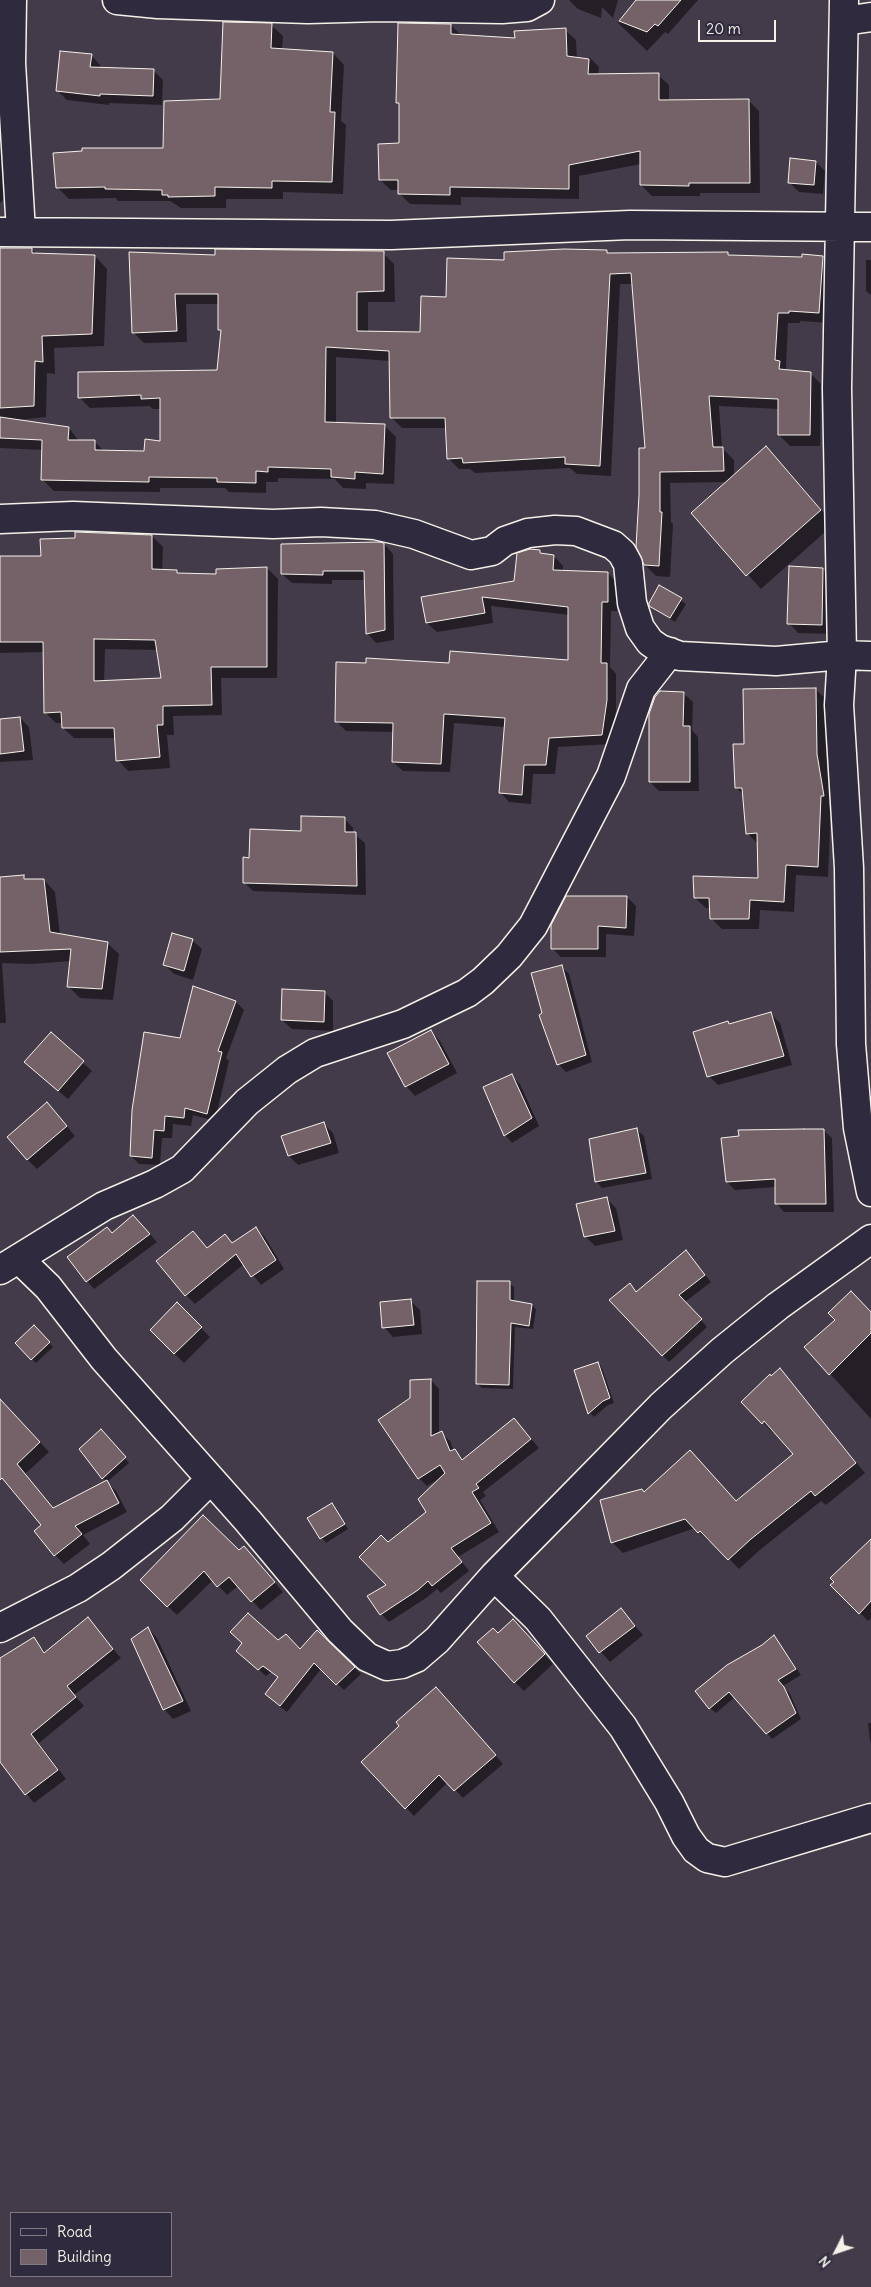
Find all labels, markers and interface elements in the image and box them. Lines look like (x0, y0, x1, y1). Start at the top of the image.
scale bar (701, 10, 778, 42)
text: 20 m (706, 19, 741, 38)
legend (10, 2212, 172, 2277)
text: Road (57, 2222, 92, 2241)
north arrow (811, 2227, 861, 2277)
text: Building (57, 2247, 112, 2266)
text: N (815, 2252, 835, 2271)

